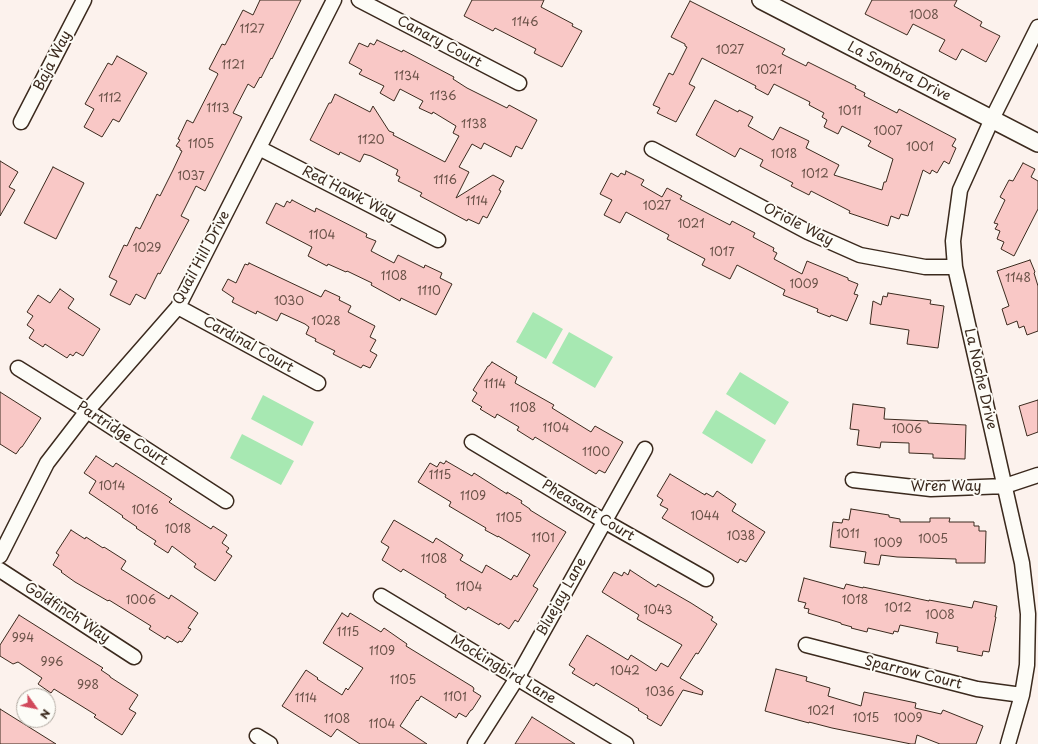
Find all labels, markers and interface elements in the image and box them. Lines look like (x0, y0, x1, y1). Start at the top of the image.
house number: 1008 (909, 9, 939, 23)
street label: Canary Court (394, 13, 484, 71)
house number: 1146 (512, 16, 538, 30)
house number: 1127 (240, 23, 264, 37)
street label: Baja Way (31, 28, 75, 94)
street label: La Sombra Drive (845, 39, 953, 105)
house number: 1027 (716, 44, 744, 58)
house number: 1121 (221, 59, 245, 73)
house number: 1021 (755, 64, 783, 78)
house number: 1134 (394, 70, 420, 84)
house number: 1136 (430, 90, 456, 104)
house number: 1112 (98, 92, 122, 106)
house number: 1113 (207, 102, 229, 116)
house number: 1011 (838, 105, 862, 119)
house number: 1138 (461, 118, 487, 132)
house number: 1007 (873, 125, 903, 139)
house number: 1120 (357, 134, 385, 148)
house number: 1105 (188, 138, 214, 152)
house number: 1001 (906, 141, 934, 155)
house number: 1018 (771, 148, 797, 162)
street label: Red Hawk Way (299, 163, 399, 225)
house number: 1012 (801, 168, 829, 182)
house number: 1037 (177, 170, 205, 184)
house number: 1116 (433, 174, 457, 188)
house number: 1114 (466, 195, 488, 209)
house number: 1027 (643, 200, 671, 214)
street label: Oriole Way (760, 200, 836, 250)
street label: Quail Hill Drive (170, 208, 234, 308)
house number: 1021 (677, 218, 705, 232)
house number: 1104 (309, 229, 335, 243)
house number: 1029 (133, 242, 161, 256)
house number: 1017 (709, 246, 735, 260)
house number: 1108 (381, 270, 407, 284)
house number: 1148 (1005, 272, 1031, 286)
house number: 1009 (789, 278, 819, 292)
house number: 1110 (417, 285, 441, 299)
house number: 1030 (274, 295, 304, 309)
street label: Cardinal Court (200, 313, 296, 377)
house number: 1028 (311, 315, 341, 329)
street label: La Noche Drive (960, 327, 1000, 431)
house number: 1114 (484, 378, 506, 392)
street label: Partridge Court (73, 398, 171, 470)
house number: 1108 (510, 402, 536, 416)
house number: 1104 (543, 422, 569, 436)
house number: 1006 (892, 423, 922, 437)
house number: 1100 (582, 446, 610, 460)
house number: 1115 (429, 469, 451, 483)
street label: Pheasant Court (539, 477, 637, 545)
street label: Wren Way (911, 479, 981, 495)
house number: 1014 (99, 480, 125, 494)
house number: 1109 (460, 490, 486, 504)
house number: 1016 (131, 504, 159, 518)
house number: 1044 (690, 510, 720, 524)
house number: 1105 (496, 512, 522, 526)
house number: 1018 (165, 523, 191, 537)
house number: 1011 (836, 528, 860, 542)
house number: 1038 (727, 530, 755, 544)
house number: 1101 (531, 532, 555, 546)
house number: 1005 (918, 533, 948, 547)
house number: 1009 (873, 537, 903, 551)
house number: 1108 (421, 553, 447, 567)
street label: Bluejay Lane (534, 555, 590, 639)
street label: Goldfinch Way (21, 579, 113, 647)
house number: 1104 (456, 581, 482, 595)
house number: 1006 (126, 594, 156, 608)
house number: 1018 (842, 594, 868, 608)
house number: 1012 (884, 602, 912, 616)
house number: 1043 (644, 604, 672, 618)
house number: 1008 (925, 609, 955, 623)
house number: 1115 (337, 626, 359, 640)
house number: 994 (12, 632, 34, 646)
street label: Mockingbird Lane (447, 632, 559, 708)
house number: 1109 (369, 645, 395, 659)
street label: Sparrow Court (863, 653, 963, 693)
house number: 996 (41, 656, 63, 670)
house number: 1042 (610, 665, 640, 679)
house number: 1105 (390, 674, 416, 688)
house number: 998 (77, 679, 99, 693)
house number: 1036 (645, 686, 675, 700)
north arrow (16, 688, 56, 728)
house number: 1101 (443, 691, 467, 705)
house number: 1114 (295, 692, 317, 706)
house number: 1021 (807, 705, 835, 719)
text: N (36, 706, 55, 723)
house number: 1015 (853, 712, 879, 726)
house number: 1009 (893, 712, 923, 726)
house number: 1108 (324, 713, 350, 727)
house number: 1104 (369, 718, 395, 732)

